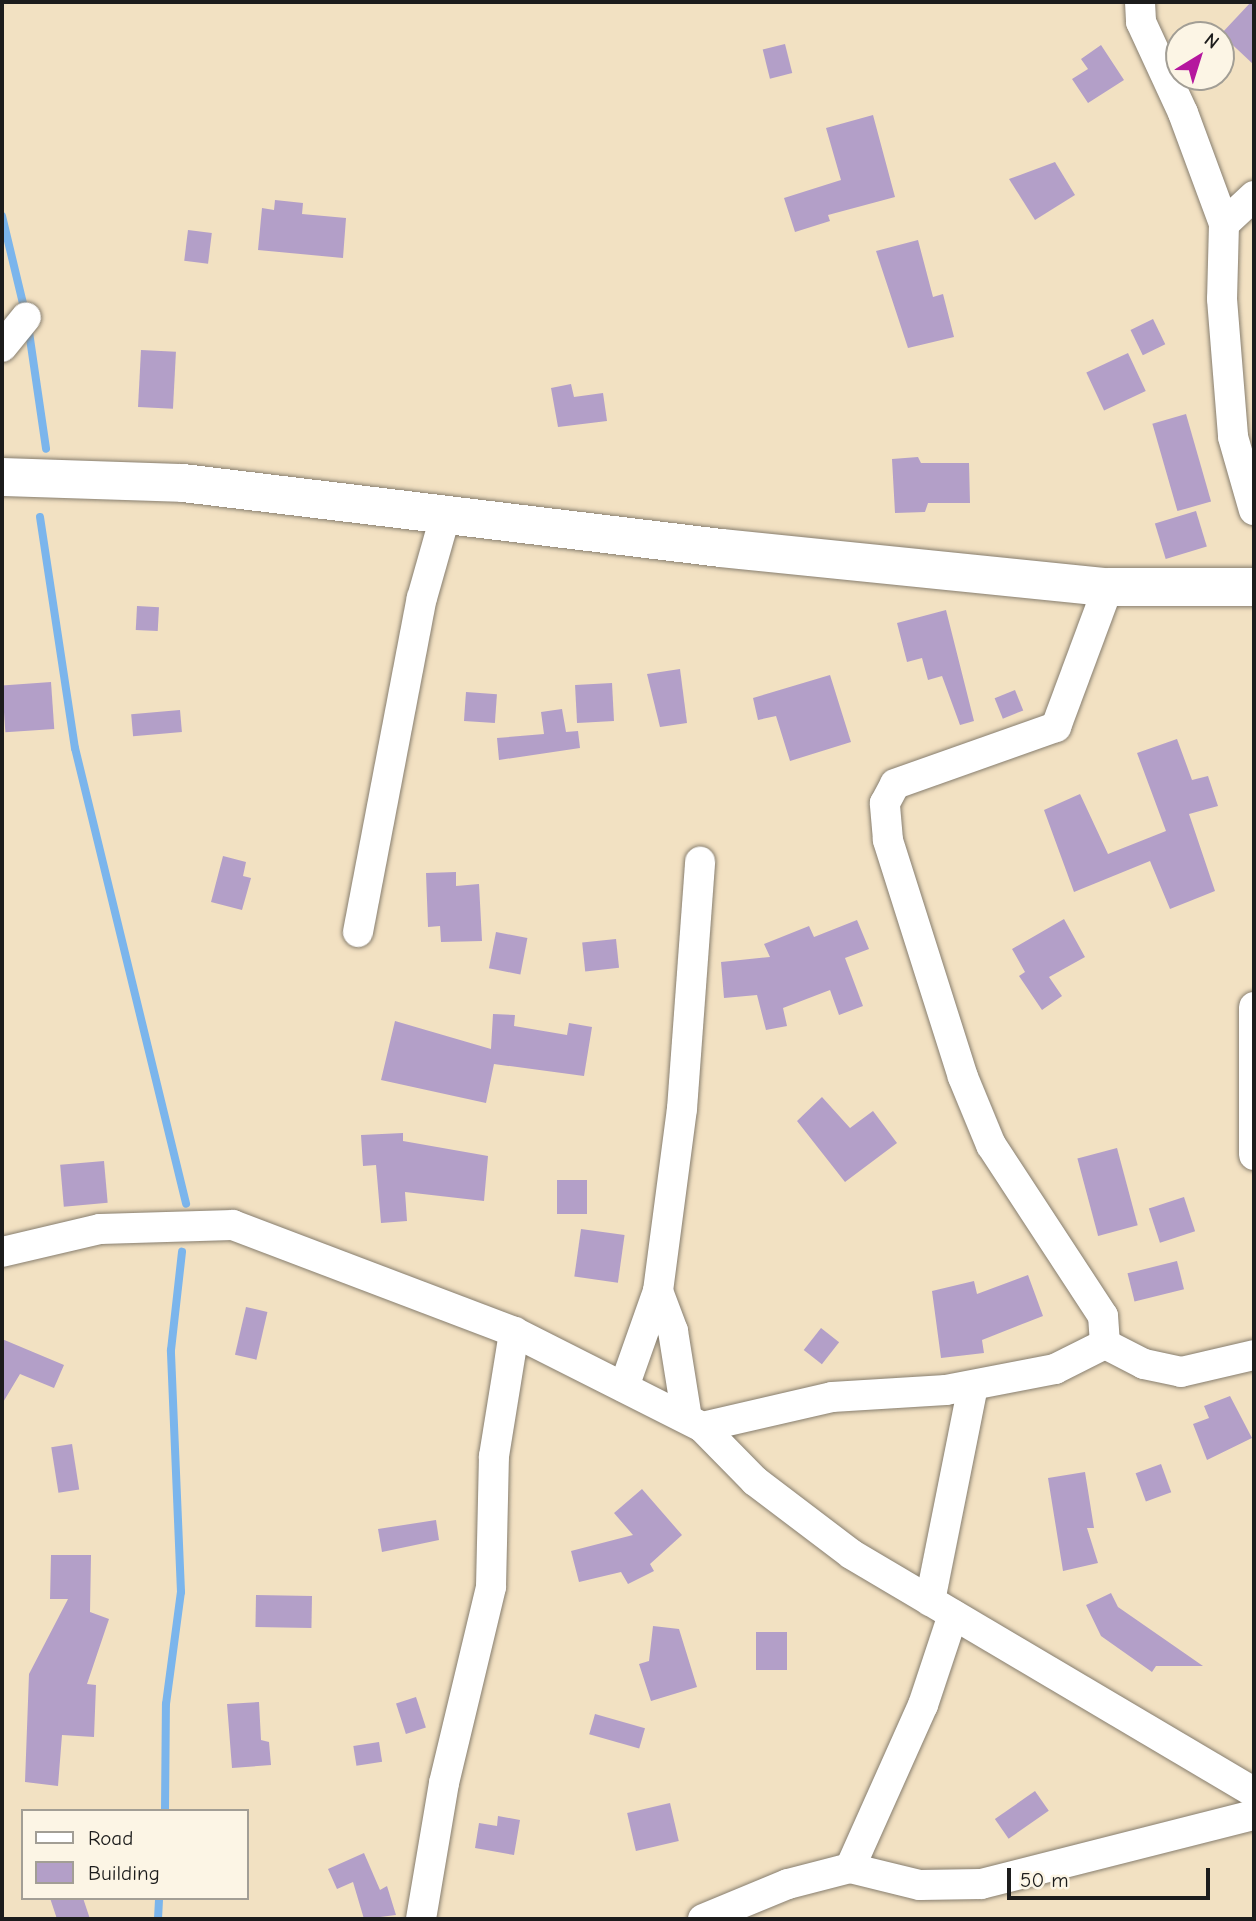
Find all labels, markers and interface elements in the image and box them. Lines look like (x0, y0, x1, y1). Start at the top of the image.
north arrow (1165, 21, 1235, 91)
text: N (1200, 29, 1223, 54)
legend (21, 1809, 248, 1900)
text: Road (88, 1826, 133, 1850)
scale bar (1011, 1854, 1214, 1898)
text: Building (88, 1861, 160, 1885)
text: 50 m (1020, 1868, 1069, 1892)

